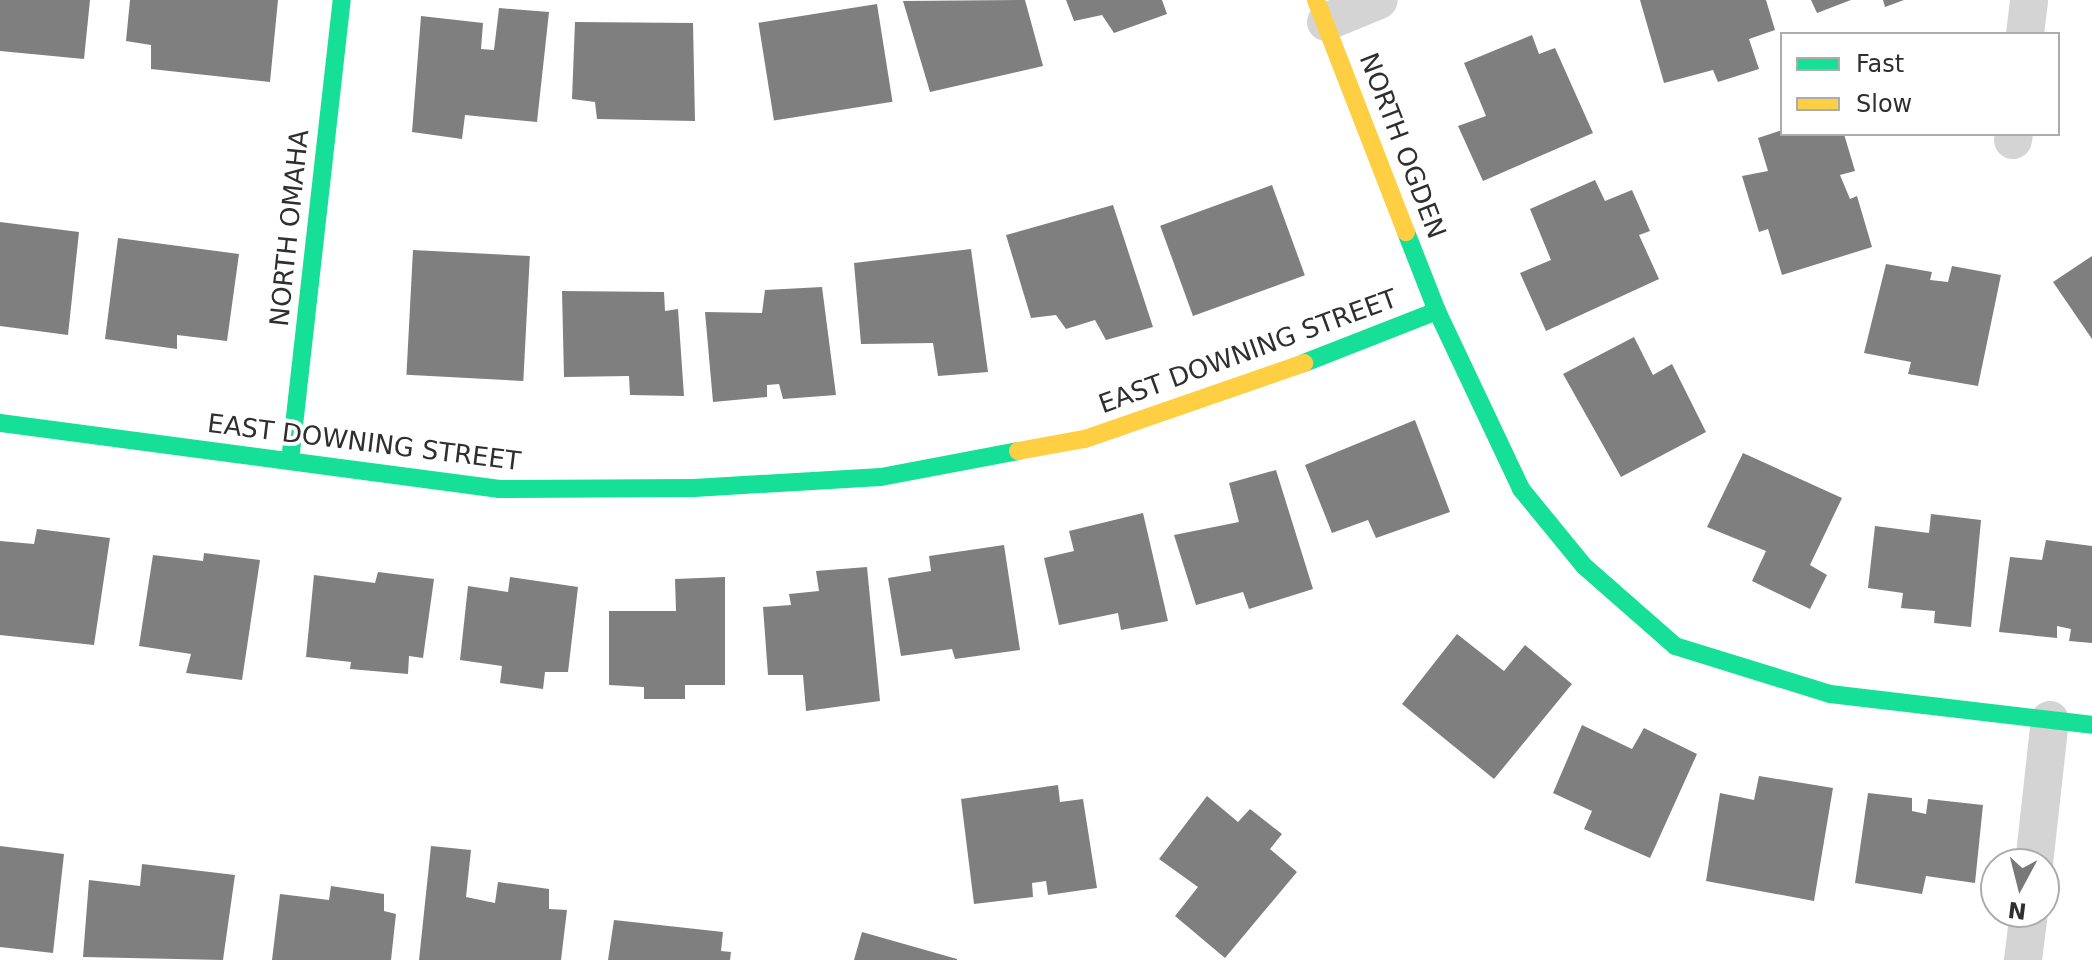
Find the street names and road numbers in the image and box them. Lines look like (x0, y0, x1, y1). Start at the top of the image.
street label: NORTH OGDEN (1352, 49, 1452, 243)
street label: NORTH OMAHA (264, 128, 316, 328)
street label: EAST DOWNING STREET (1095, 283, 1401, 421)
street label: EAST DOWNING STREET (206, 408, 522, 478)

